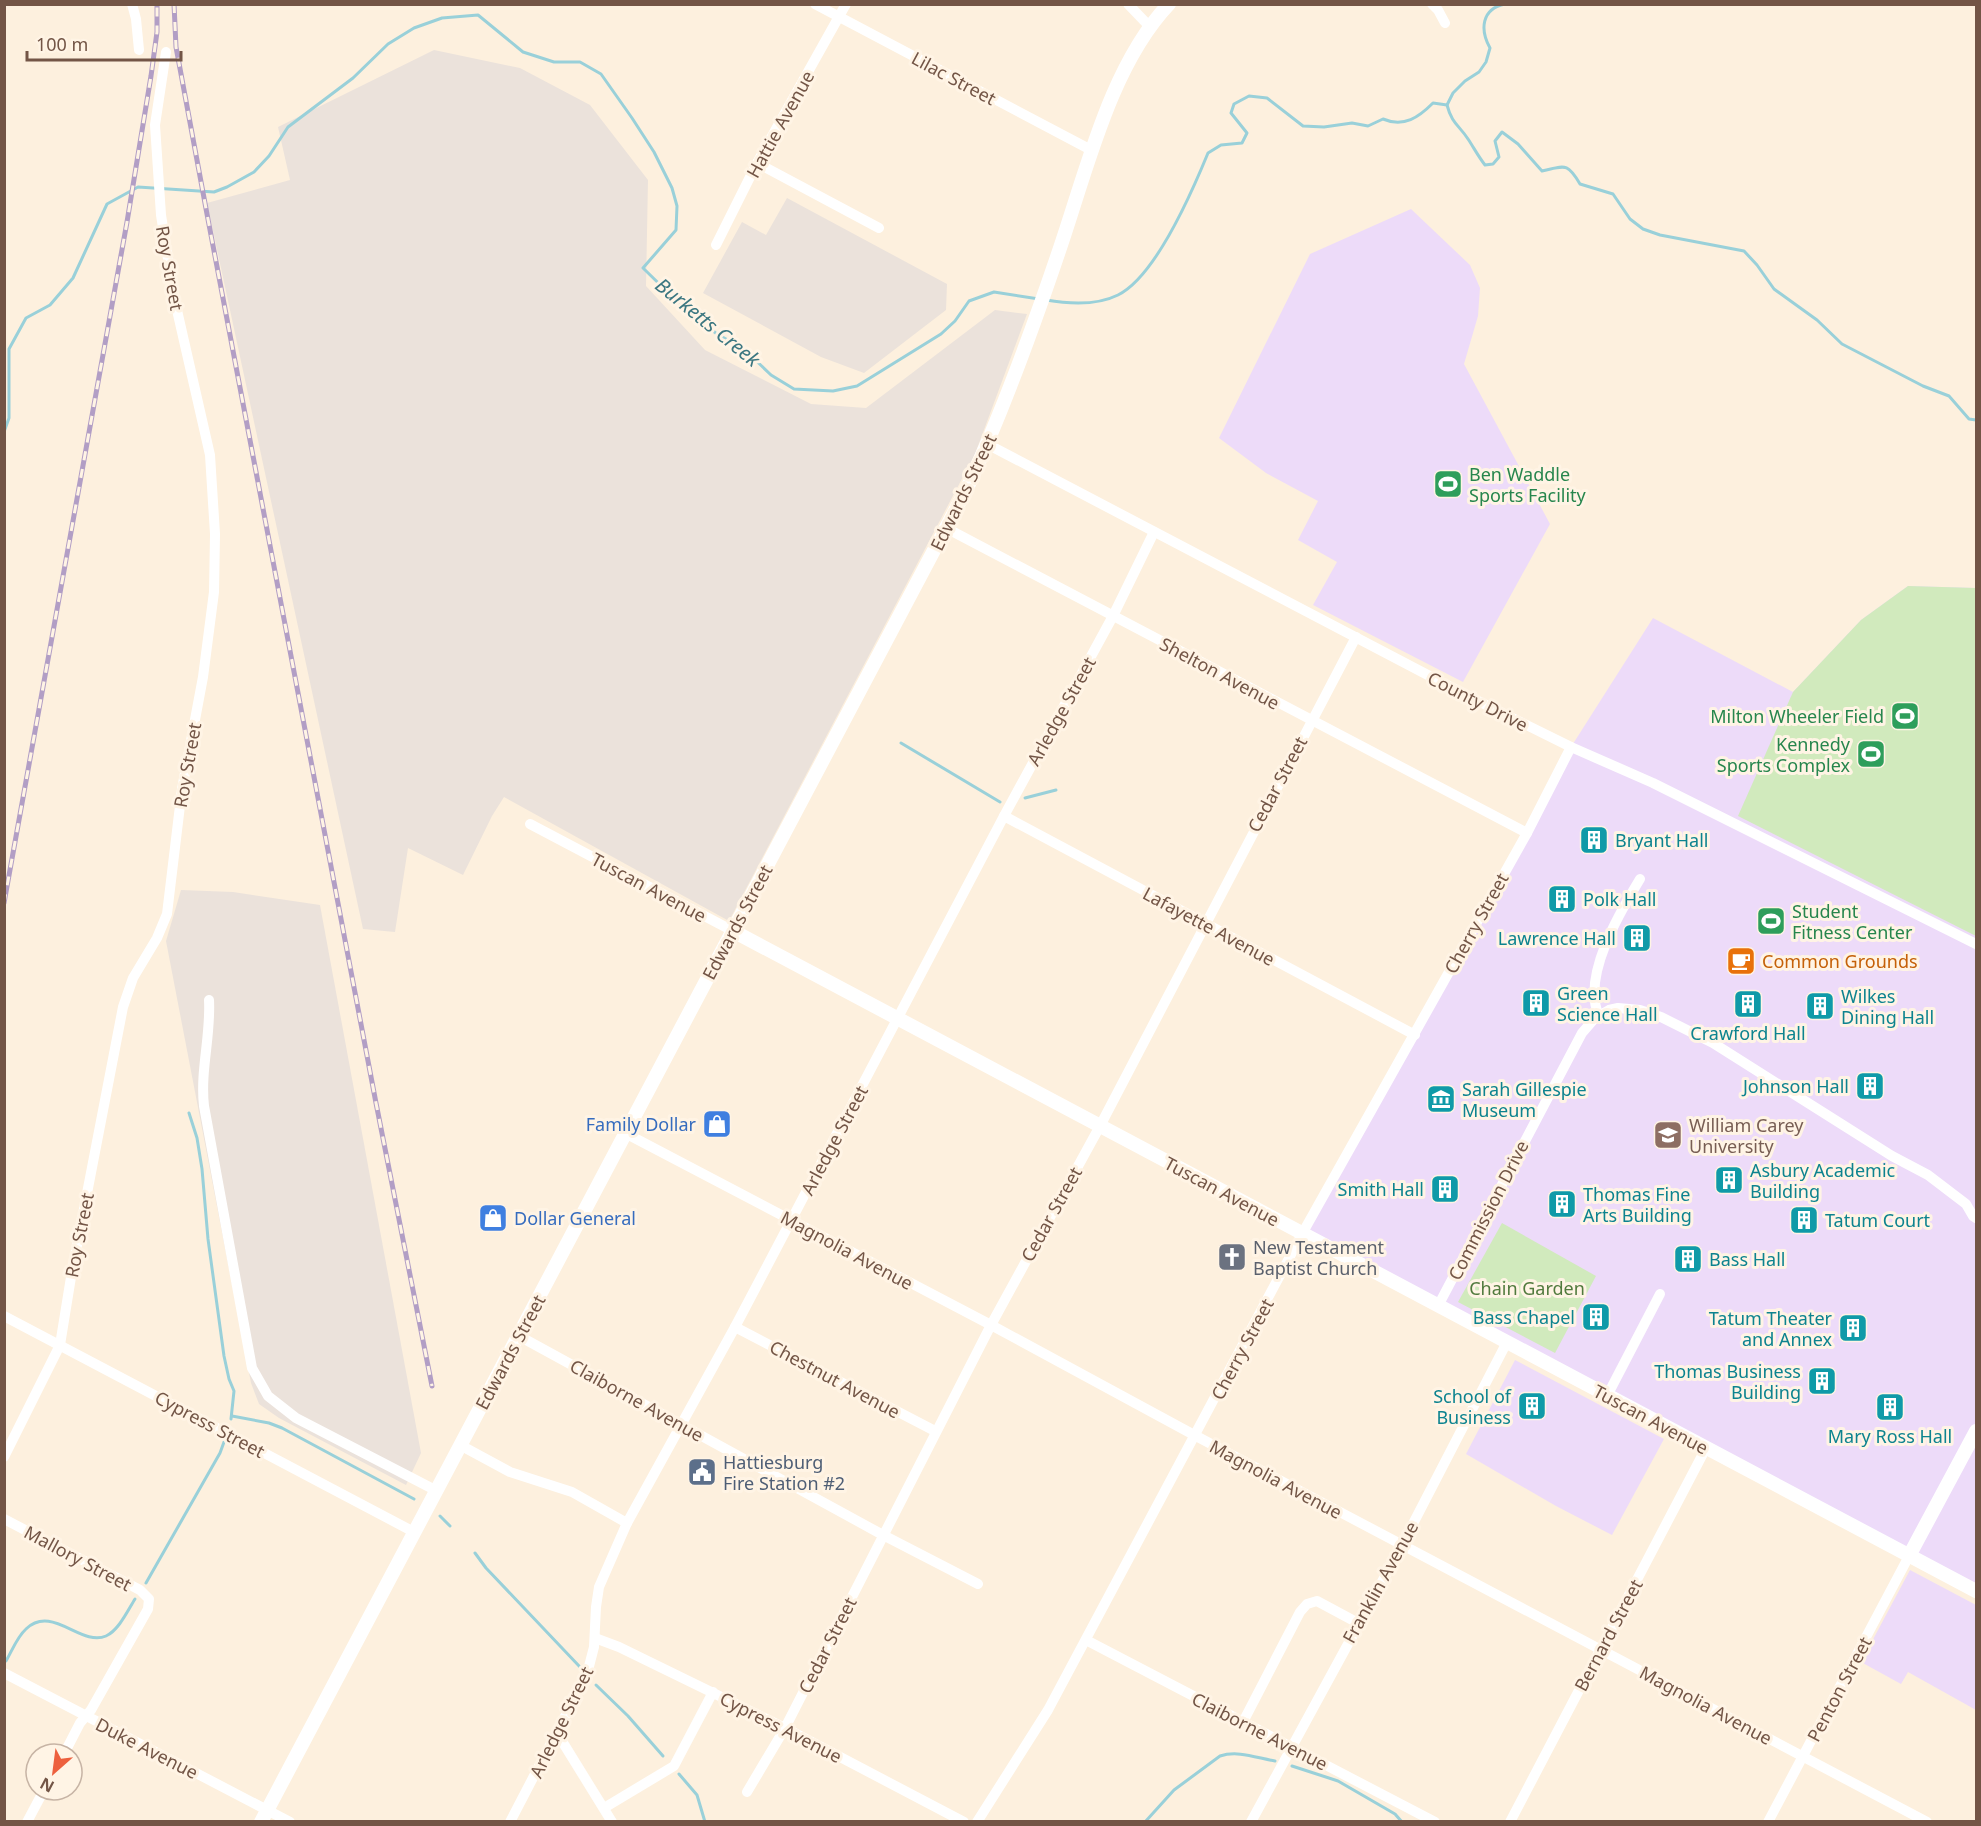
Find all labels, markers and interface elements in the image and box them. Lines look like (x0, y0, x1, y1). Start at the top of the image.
scale bar (27, 24, 182, 62)
text: 100 m (36, 32, 88, 56)
street label: Lilac Street (908, 46, 1001, 111)
street label: Hattie Avenue (741, 66, 819, 182)
street label: Roy Street (151, 224, 189, 313)
water label: Burketts Creek (650, 271, 767, 373)
street label: Edwards Street (924, 429, 1002, 554)
place label: Ben Waddle Sports Facility (1469, 462, 1587, 507)
sports icon: Ben Waddle Sports Facility (1432, 468, 1464, 500)
street label: Shelton Avenue (1156, 631, 1284, 715)
street label: Arledge Street (1021, 652, 1101, 770)
street label: County Drive (1424, 665, 1532, 737)
sports icon: Milton Wheeler Field (1889, 700, 1921, 732)
place label: Milton Wheeler Field (1710, 704, 1884, 728)
street label: Roy Street (168, 720, 206, 809)
street label: Cedar Street (1242, 732, 1312, 836)
place label: Kennedy Sports Complex (1717, 732, 1851, 777)
sports icon: Kennedy Sports Complex (1855, 738, 1887, 770)
building icon: Bryant Hall (1578, 824, 1610, 856)
place label: Bryant Hall (1615, 828, 1708, 852)
street label: Tuscan Avenue (587, 847, 711, 927)
street label: Edwards Street (697, 860, 778, 984)
street label: Cherry Street (1438, 868, 1514, 978)
street label: Lafayette Avenue (1139, 881, 1279, 971)
building icon: Polk Hall (1546, 883, 1578, 915)
place label: Polk Hall (1583, 887, 1656, 911)
place label: Student Fitness Center (1792, 899, 1913, 944)
sports icon: Student Fitness Center (1755, 905, 1787, 937)
building icon: Lawrence Hall (1621, 922, 1653, 954)
place label: Lawrence Hall (1498, 926, 1616, 950)
cafe icon: Common Grounds (1725, 945, 1757, 977)
place label: Common Grounds (1762, 949, 1918, 973)
place label: Green Science Hall (1557, 981, 1658, 1026)
place label: Wilkes Dining Hall (1841, 984, 1934, 1029)
building icon: Green Science Hall (1520, 987, 1552, 1019)
building icon: Crawford Hall (1732, 988, 1764, 1020)
building icon: Wilkes Dining Hall (1804, 990, 1836, 1022)
place label: Crawford Hall (1690, 1021, 1806, 1045)
building icon: Johnson Hall (1854, 1070, 1886, 1102)
place label: Johnson Hall (1741, 1074, 1849, 1098)
place label: Sarah Gillespie Museum (1462, 1077, 1587, 1122)
street label: Arledge Street (795, 1081, 873, 1199)
museum icon: Sarah Gillespie Museum (1425, 1083, 1457, 1115)
shop icon: Family Dollar (701, 1108, 733, 1140)
place label: Family Dollar (586, 1112, 697, 1136)
place label: William Carey University (1689, 1113, 1804, 1158)
school or university icon: William Carey University (1652, 1119, 1684, 1151)
street label: Commission Drive (1442, 1136, 1534, 1284)
street label: Tuscan Avenue (1160, 1151, 1284, 1231)
place label: Asbury Academic Building (1750, 1158, 1896, 1203)
street label: Cedar Street (1015, 1162, 1087, 1266)
building icon: Asbury Academic Building (1713, 1164, 1745, 1196)
building icon: Smith Hall (1429, 1173, 1461, 1205)
place label: Smith Hall (1338, 1177, 1424, 1201)
place label: Thomas Fine Arts Building (1583, 1182, 1692, 1227)
building icon: Thomas Fine Arts Building (1546, 1188, 1578, 1220)
street label: Roy Street (59, 1190, 99, 1279)
shop icon: Dollar General (477, 1202, 509, 1234)
building icon: Tatum Court (1788, 1204, 1820, 1236)
street label: Magnolia Avenue (777, 1205, 917, 1295)
place label: Dollar General (514, 1206, 636, 1230)
place label: Tatum Court (1825, 1208, 1931, 1232)
place label: New Testament Baptist Church (1253, 1235, 1385, 1280)
church icon: New Testament Baptist Church (1216, 1241, 1248, 1273)
building icon: Bass Hall (1672, 1243, 1704, 1275)
place label: Bass Hall (1709, 1247, 1785, 1271)
park label: Chain Garden (1469, 1276, 1585, 1300)
street label: Edwards Street (470, 1290, 551, 1414)
street label: Cherry Street (1205, 1294, 1279, 1404)
building icon: Bass Chapel (1580, 1301, 1612, 1333)
place label: Bass Chapel (1473, 1305, 1575, 1329)
place label: Tatum Theater and Annex (1709, 1306, 1833, 1351)
building icon: Tatum Theater and Annex (1837, 1312, 1869, 1344)
street label: Chestnut Avenue (766, 1335, 904, 1423)
street label: Claiborne Avenue (566, 1353, 708, 1447)
place label: Thomas Business Building (1654, 1359, 1801, 1404)
building icon: Thomas Business Building (1806, 1365, 1838, 1397)
street label: Tuscan Avenue (1589, 1379, 1713, 1459)
place label: School of Business (1433, 1384, 1512, 1429)
street label: Cypress Street (151, 1385, 270, 1463)
building icon: School of Business (1516, 1390, 1548, 1422)
building icon: Mary Ross Hall (1874, 1391, 1906, 1423)
place label: Mary Ross Hall (1828, 1424, 1952, 1448)
street label: Magnolia Avenue (1206, 1434, 1346, 1524)
place label: Hattiesburg Fire Station #2 (723, 1450, 845, 1495)
public building icon: Hattiesburg Fire Station #2 (686, 1456, 718, 1488)
street label: Franklin Avenue (1337, 1517, 1423, 1647)
street label: Mallory Street (20, 1520, 136, 1597)
street label: Bernard Street (1568, 1574, 1648, 1695)
street label: Cedar Street (792, 1592, 862, 1697)
street label: Penton Street (1801, 1632, 1877, 1746)
street label: Magnolia Avenue (1636, 1660, 1776, 1750)
street label: Arledge Street (524, 1662, 599, 1782)
street label: Cypress Avenue (716, 1686, 846, 1768)
street label: Claiborne Avenue (1188, 1686, 1332, 1776)
street label: Duke Avenue (92, 1712, 202, 1784)
north arrow (24, 1742, 84, 1802)
text: N (36, 1772, 58, 1798)

